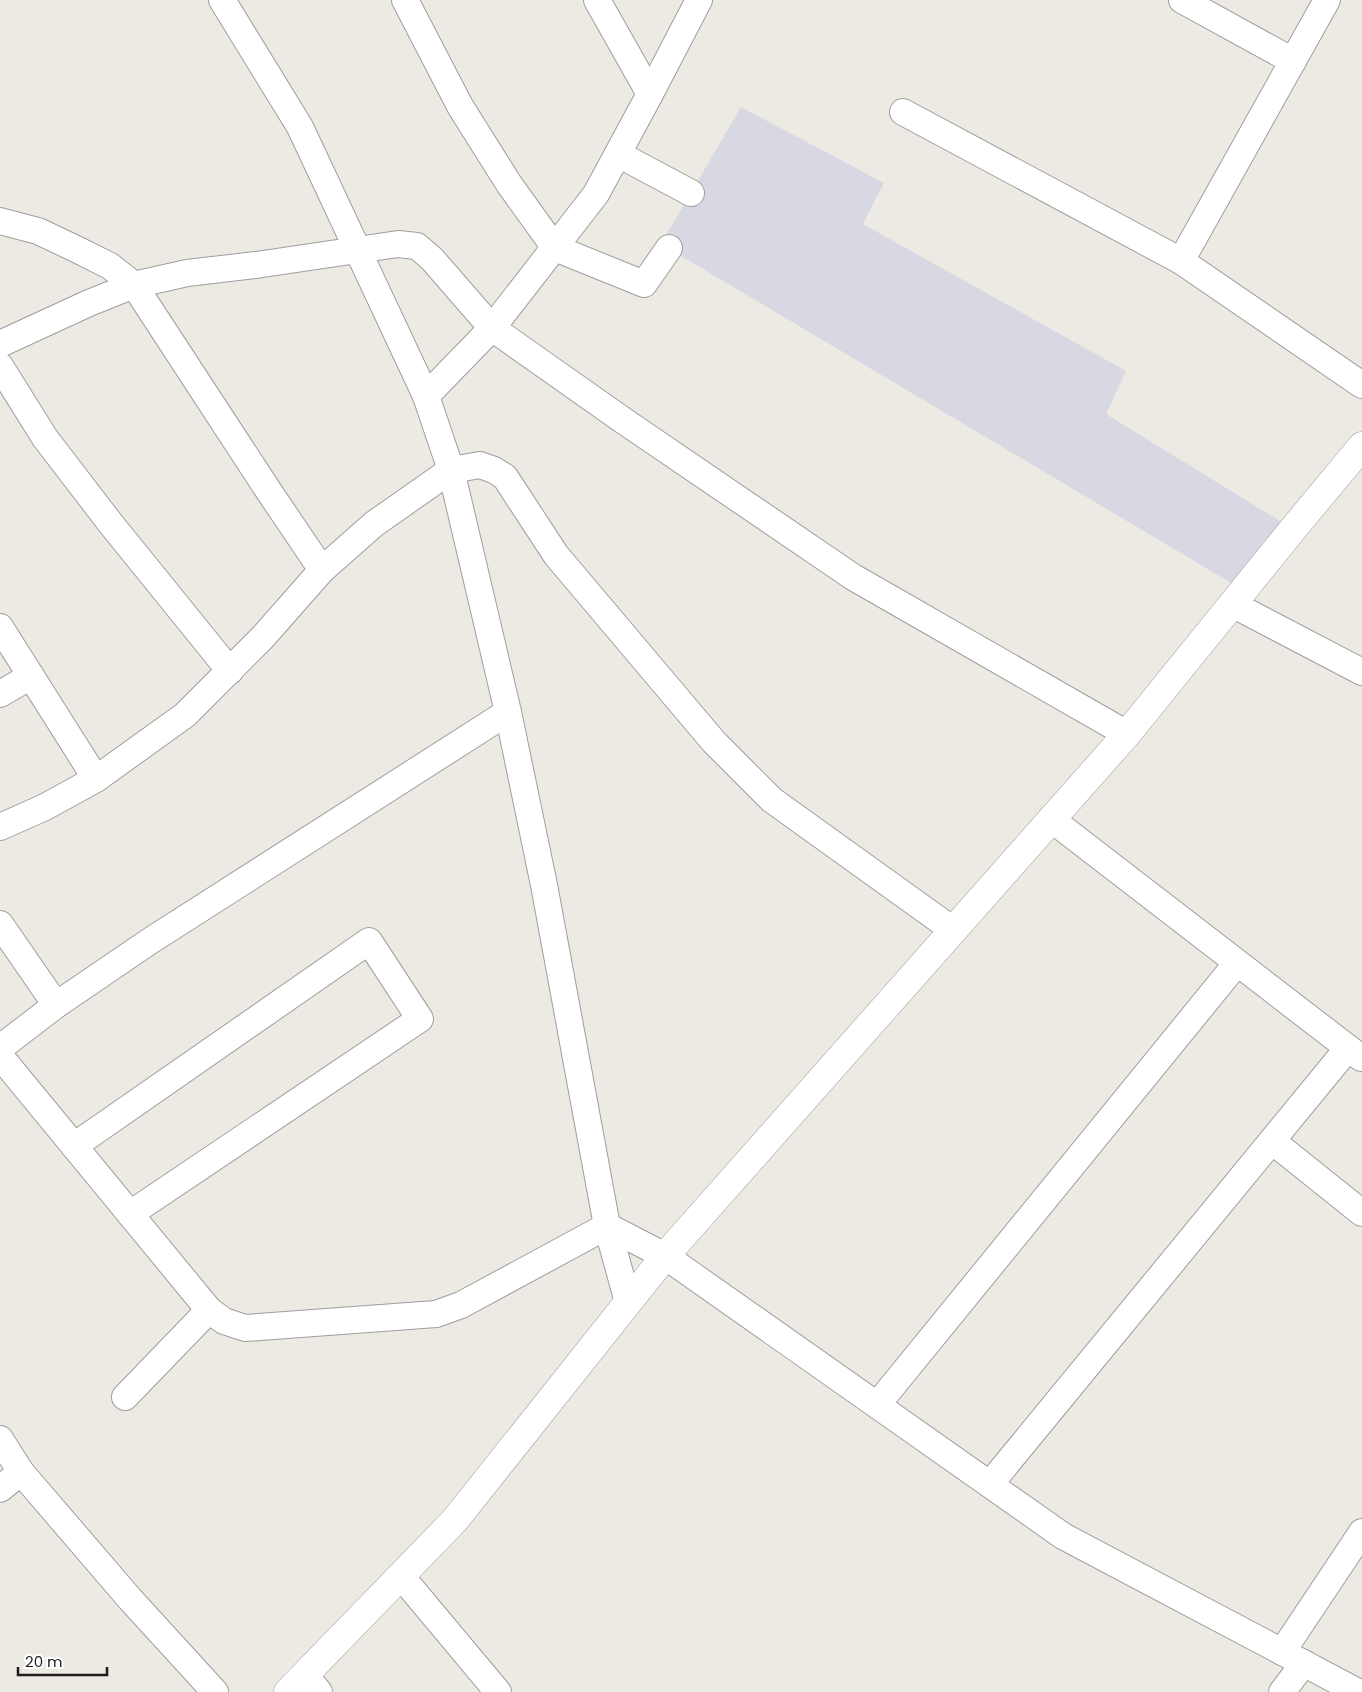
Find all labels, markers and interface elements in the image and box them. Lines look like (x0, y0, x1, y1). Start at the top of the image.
scale bar (18, 1644, 106, 1676)
text: 20 m (25, 1651, 63, 1672)

